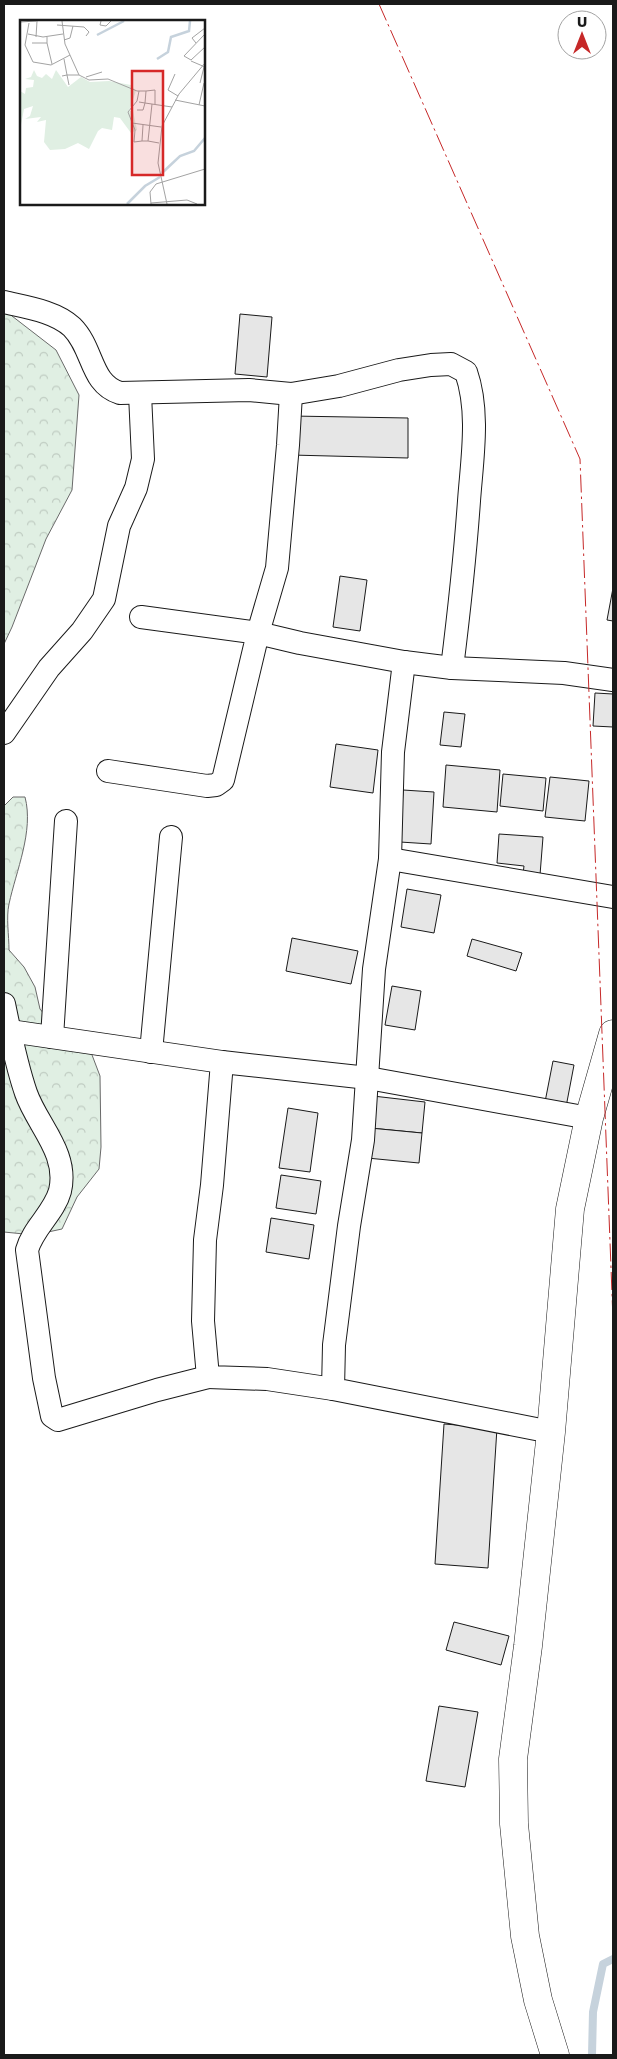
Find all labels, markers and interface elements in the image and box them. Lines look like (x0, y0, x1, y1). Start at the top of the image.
north arrow (557, 10, 607, 60)
text: U (577, 13, 587, 30)
inset map (20, 20, 205, 205)

